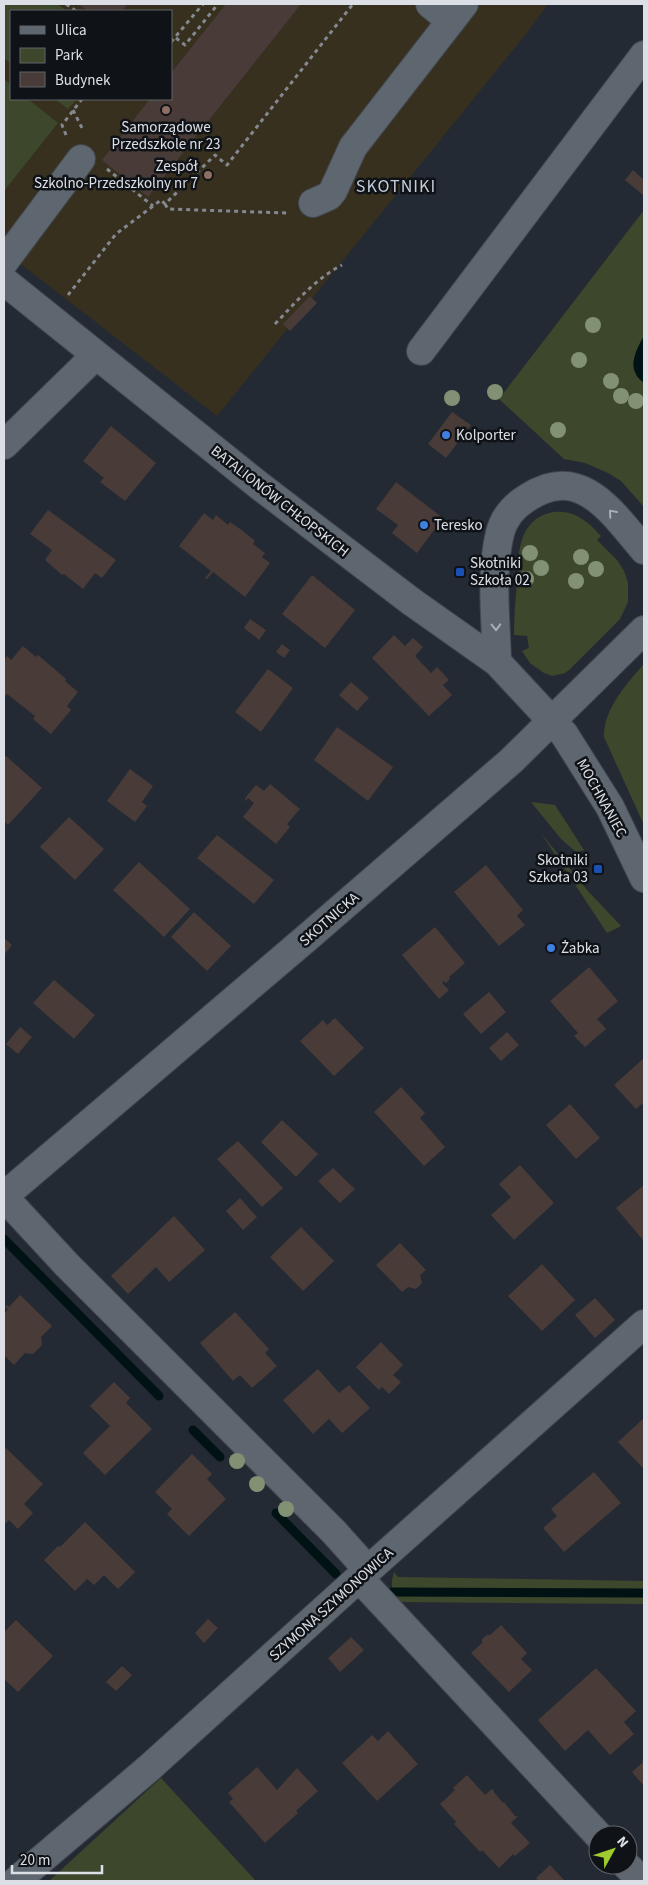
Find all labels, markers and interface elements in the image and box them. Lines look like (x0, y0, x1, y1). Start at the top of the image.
legend (10, 10, 172, 100)
text: Ulica (55, 20, 86, 41)
text: Park (55, 45, 84, 66)
text: Budynek (55, 70, 111, 91)
marker: Samorządowe Przedszkole nr 23 (160, 104, 172, 116)
place label: Samorządowe Przedszkole nr 23 (111, 117, 221, 155)
place label: Zespół Szkolno-Przedszkolny nr 7 (34, 156, 199, 194)
marker: Zespół Szkolno-Przedszkolny nr 7 (202, 169, 214, 181)
district label: SKOTNIKI (356, 174, 436, 199)
place label: Kolporter (456, 425, 516, 446)
marker: Kolporter (440, 429, 452, 441)
street label: BATALIONÓW CHŁOPSKICH (206, 441, 353, 562)
one-way arrow (609, 509, 618, 518)
place label: Teresko (434, 515, 483, 536)
marker: Teresko (418, 519, 430, 531)
place label: Skotniki Szkoła 02 (470, 553, 530, 591)
marker: Skotniki Szkoła 02 (454, 566, 466, 578)
one-way arrow (491, 624, 501, 631)
street label: MOCHNANIEC (571, 755, 632, 842)
place label: Skotniki Szkoła 03 (528, 850, 588, 888)
marker: Skotniki Szkoła 03 (592, 863, 604, 875)
street label: SKOTNICKA (295, 887, 364, 951)
place label: Żabka (561, 938, 600, 959)
marker: Żabka (545, 942, 557, 954)
street label: SZYMONA SZYMONOWICA (265, 1542, 399, 1666)
north arrow (588, 1825, 638, 1875)
text: N (612, 1832, 633, 1852)
scale bar (12, 1842, 102, 1874)
text: 20 m (20, 1850, 50, 1871)

